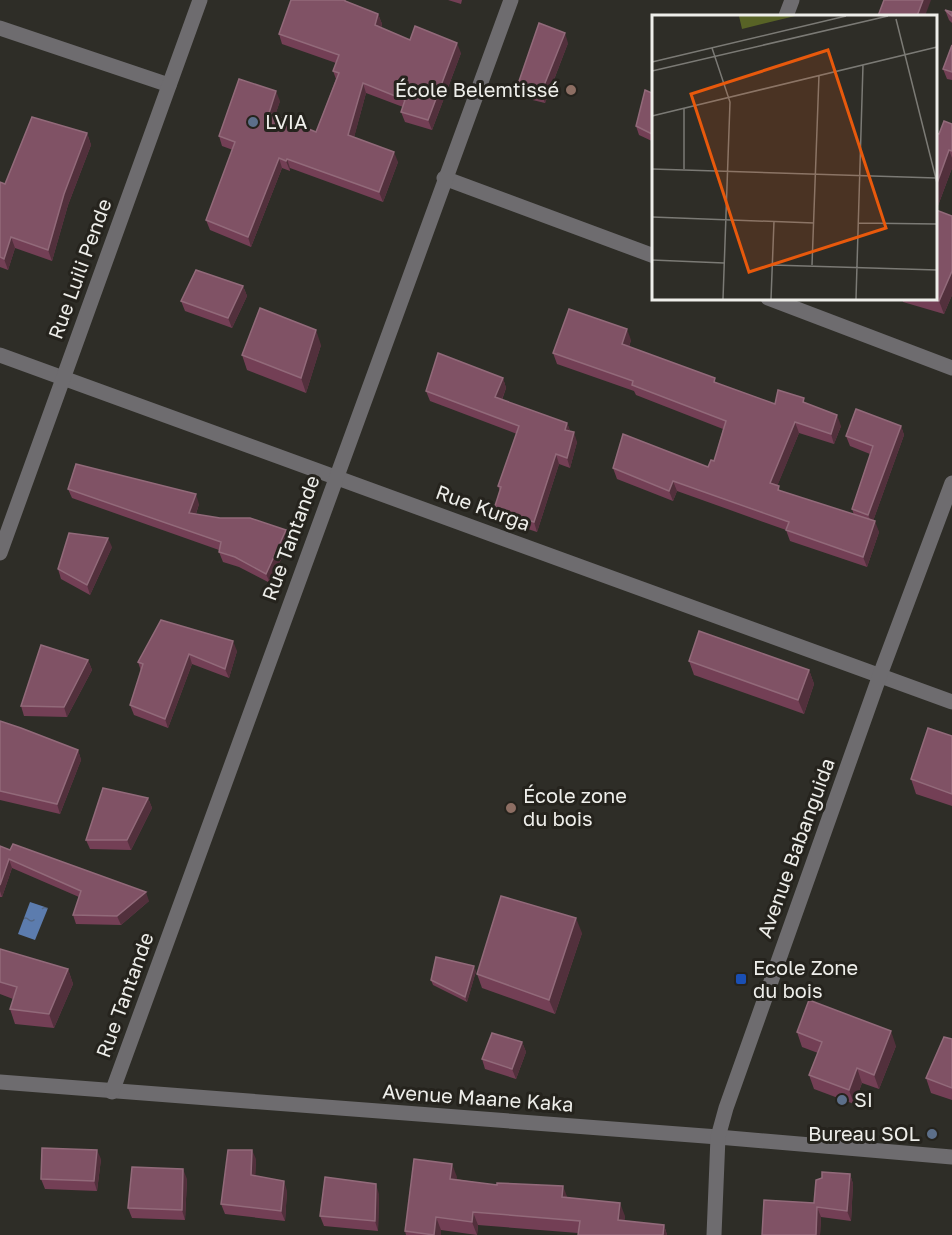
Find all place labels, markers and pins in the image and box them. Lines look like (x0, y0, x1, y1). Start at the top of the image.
place label: École Belemtissé (395, 77, 559, 101)
marker: École Belemtissé (564, 83, 578, 97)
place label: LVIA (265, 109, 307, 133)
marker: LVIA (246, 115, 260, 129)
place label: École zone du bois (523, 783, 627, 830)
marker: École zone du bois (504, 801, 518, 815)
place label: Ecole Zone du bois (753, 955, 858, 1002)
marker: Ecole Zone du bois (734, 972, 748, 986)
place label: SI (854, 1087, 873, 1111)
marker: SI (835, 1093, 849, 1107)
place label: Bureau SOL (808, 1121, 920, 1145)
marker: Bureau SOL (925, 1127, 939, 1141)

